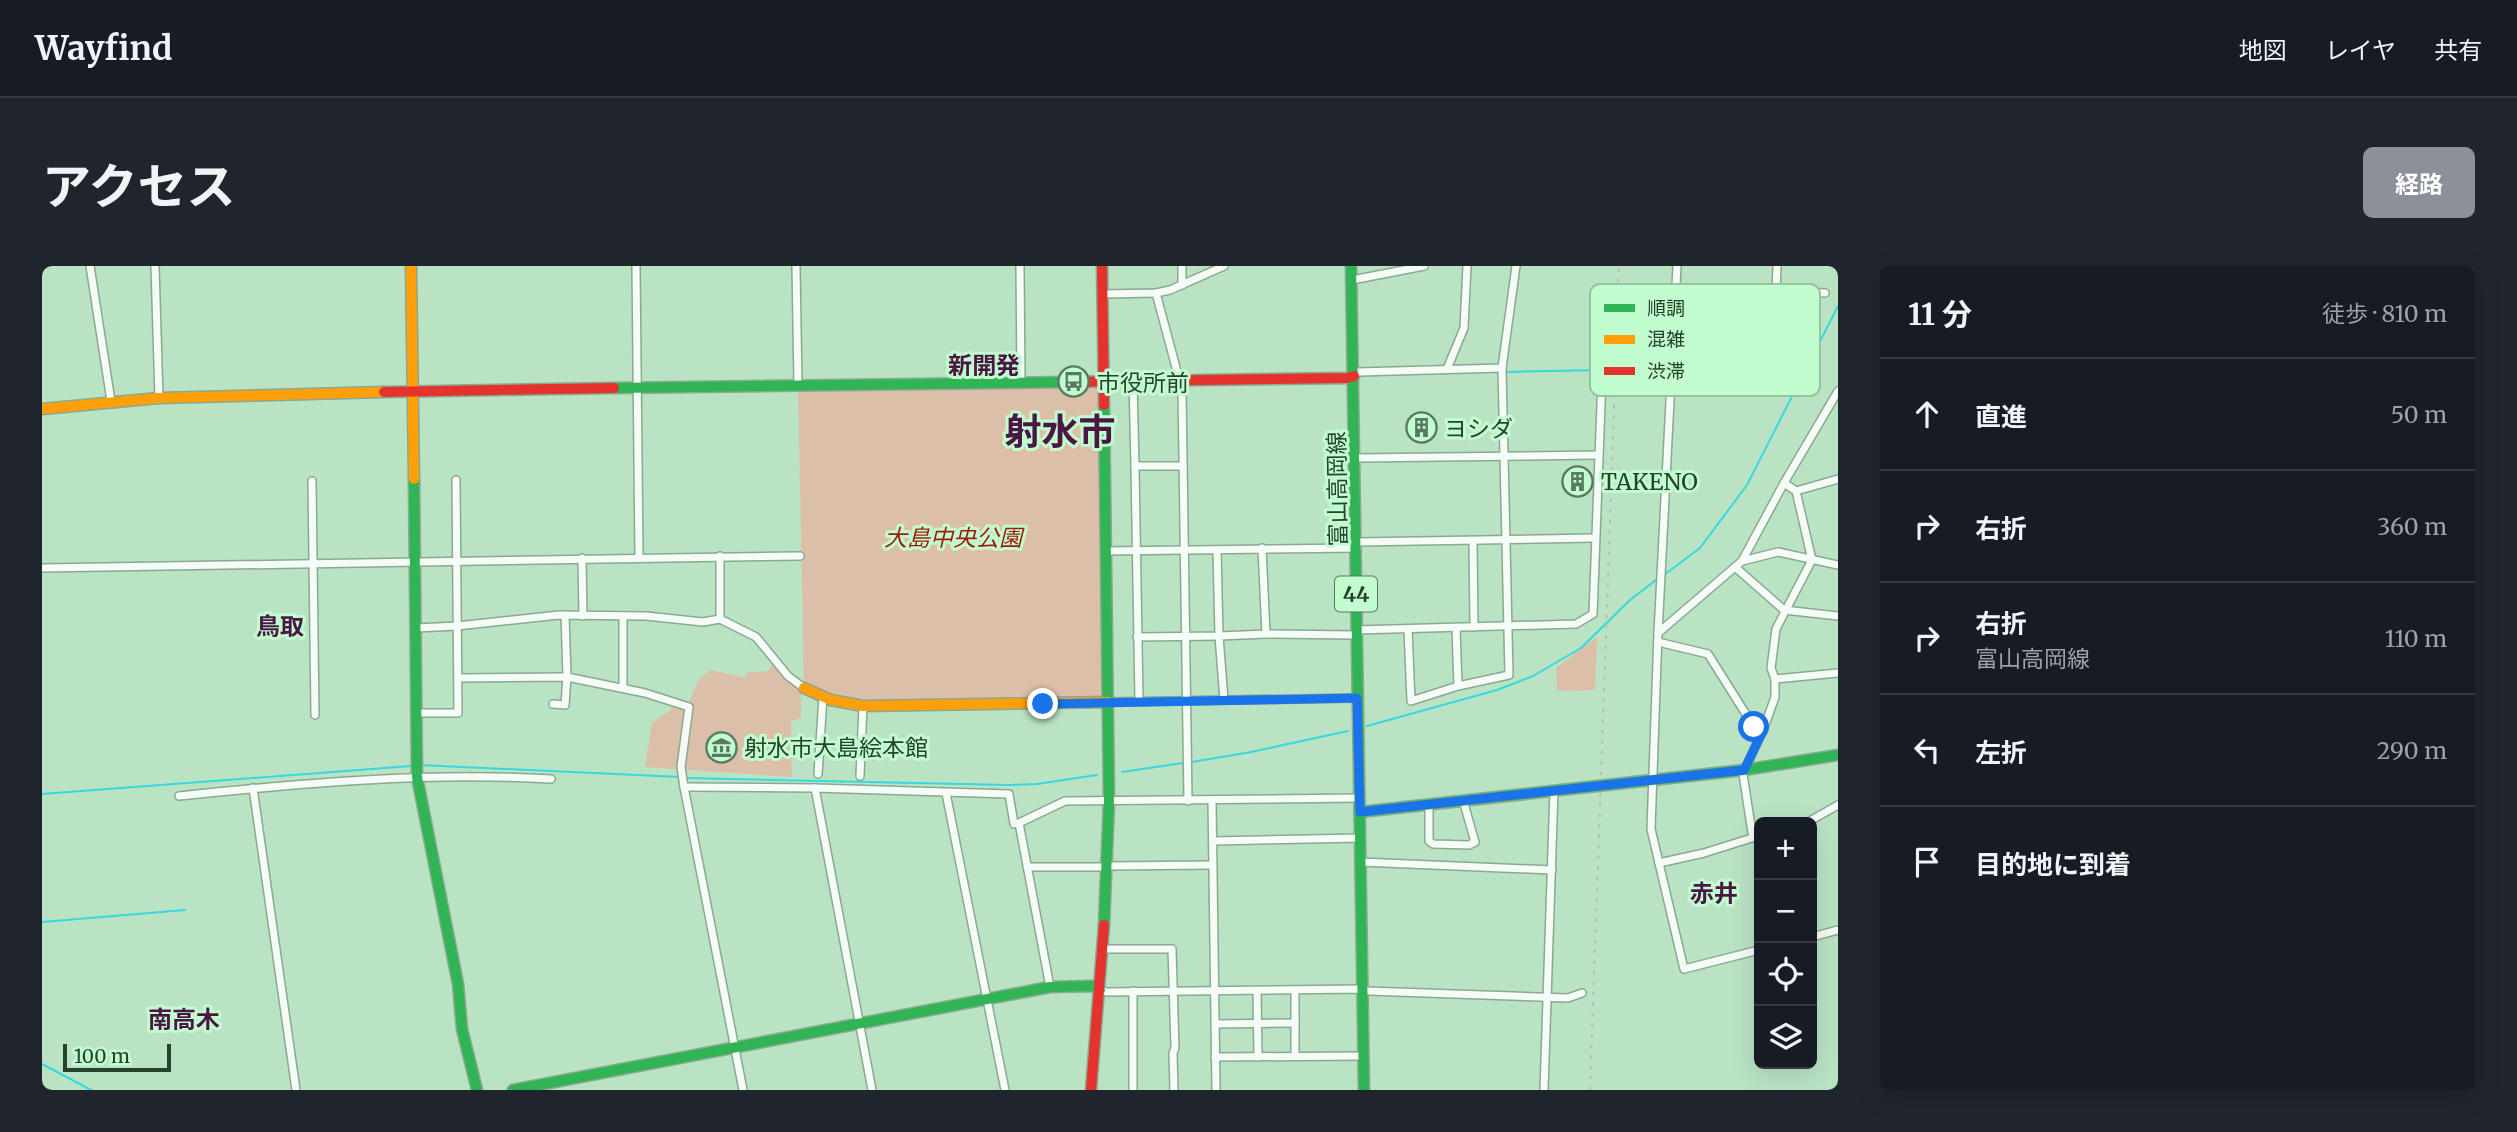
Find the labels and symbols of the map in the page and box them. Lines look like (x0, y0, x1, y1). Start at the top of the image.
legend (1590, 284, 1820, 396)
text: 順調 (1647, 296, 1685, 320)
text: 混雑 (1647, 327, 1685, 351)
district label: 新開発 (948, 350, 1020, 381)
text: 渋滞 (1647, 359, 1685, 383)
bus stop icon: 市役所前 (1057, 365, 1091, 399)
place label: 市役所前 (1097, 368, 1189, 397)
district label: 射水市 (1005, 409, 1116, 455)
building icon: ヨシダ (1404, 411, 1438, 445)
place label: ヨシダ (1444, 414, 1513, 443)
street label: 富山高岡線 (1321, 431, 1353, 547)
building icon: TAKENO (1561, 464, 1595, 498)
place label: TAKENO (1601, 467, 1698, 496)
park label: 大島中央公園 (884, 523, 1025, 552)
road number: 44 (1335, 576, 1377, 612)
district label: 鳥取 (256, 611, 304, 642)
route end (1027, 688, 1058, 719)
route start (1738, 711, 1769, 742)
museum icon: 射水市大島絵本館 (704, 730, 738, 764)
place label: 射水市大島絵本館 (744, 733, 928, 762)
district label: 赤井 (1690, 878, 1738, 909)
district label: 南高木 (148, 1004, 220, 1035)
scale bar (63, 1041, 172, 1073)

